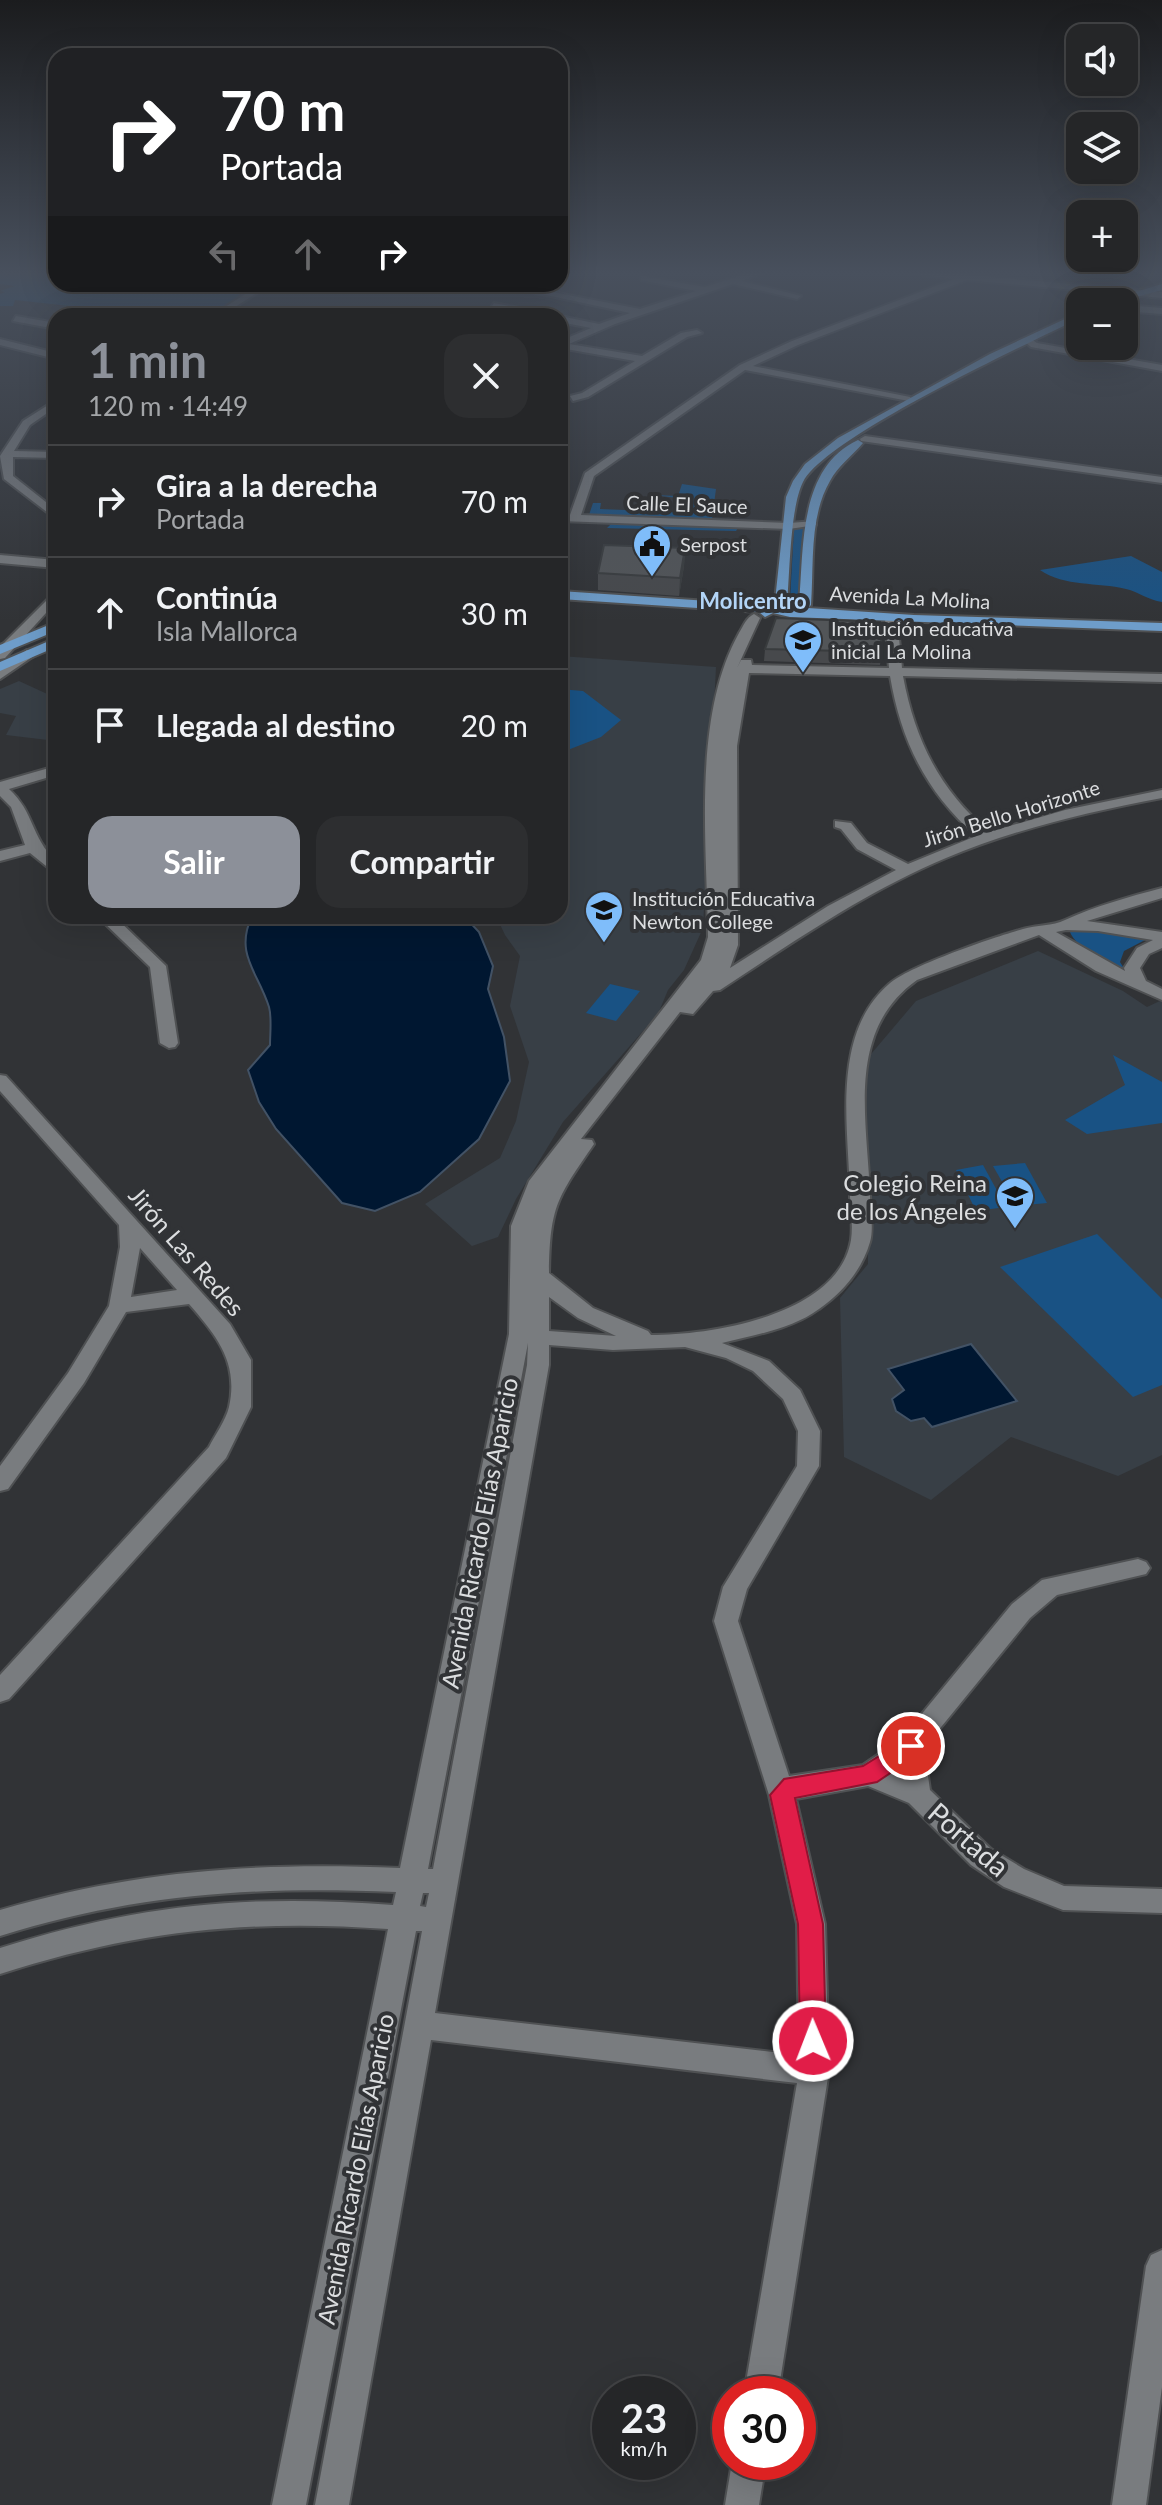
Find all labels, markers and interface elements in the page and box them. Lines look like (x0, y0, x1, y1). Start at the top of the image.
map controls (1066, 24, 1138, 360)
button: sound (1066, 24, 1138, 96)
text: 70 m (220, 76, 345, 143)
icon: right (88, 80, 192, 184)
button: layers (1066, 112, 1138, 184)
text: Portada (220, 144, 343, 188)
button: + (1066, 200, 1138, 272)
icon: left (202, 232, 246, 276)
icon: ahead (286, 232, 330, 276)
icon: right (370, 232, 414, 276)
button: − (1066, 288, 1138, 360)
text: 1 min (88, 331, 207, 388)
button: close (444, 334, 528, 418)
text: 120 m · 14:49 (88, 390, 248, 422)
text: Gira a la derecha (156, 467, 378, 503)
icon: right (88, 479, 132, 523)
text: 70 m (461, 483, 528, 519)
street label: Calle El Sauce (626, 490, 748, 518)
text: Portada (156, 503, 245, 535)
public building icon: Serpost (631, 523, 673, 578)
place label: Serpost (680, 532, 747, 556)
text: Continúa (156, 579, 278, 615)
street label: Avenida La Molina (829, 581, 991, 613)
district label: Molicentro (699, 587, 807, 614)
icon: ahead (88, 591, 132, 635)
text: 30 m (461, 595, 528, 631)
text: Isla Mallorca (156, 615, 298, 647)
place label: Institución educativa inicial La Molina (831, 616, 1014, 663)
school or university icon: Institución educativa inicial La Molina (782, 619, 824, 674)
icon: arrive (88, 703, 132, 747)
text: Llegada al destino (156, 707, 395, 743)
text: 20 m (461, 707, 528, 743)
street label: Jirón Bello Horizonte (919, 775, 1103, 851)
button: Salir (88, 816, 300, 908)
button: Compartir (316, 816, 528, 908)
place label: Institución Educativa Newton College (632, 886, 815, 933)
school or university icon: Institución Educativa Newton College (583, 889, 625, 944)
place label: Colegio Reina de los Ángeles (836, 1168, 987, 1225)
school or university icon: Colegio Reina de los Ángeles (994, 1175, 1036, 1230)
street label: Jirón Las Redes (123, 1181, 251, 1321)
street label: Avenida Ricardo Elías Aparicio (435, 1375, 523, 1691)
pin (877, 1712, 945, 1780)
icon: arrive (889, 1724, 933, 1768)
street label: Portada (922, 1795, 1016, 1883)
position arrow (771, 1999, 855, 2083)
street label: Avenida Ricardo Elías Aparicio (311, 2011, 399, 2327)
speed limit sign: 30 (712, 2376, 816, 2480)
text: 23 (621, 2394, 667, 2442)
text: km/h (621, 2436, 667, 2460)

